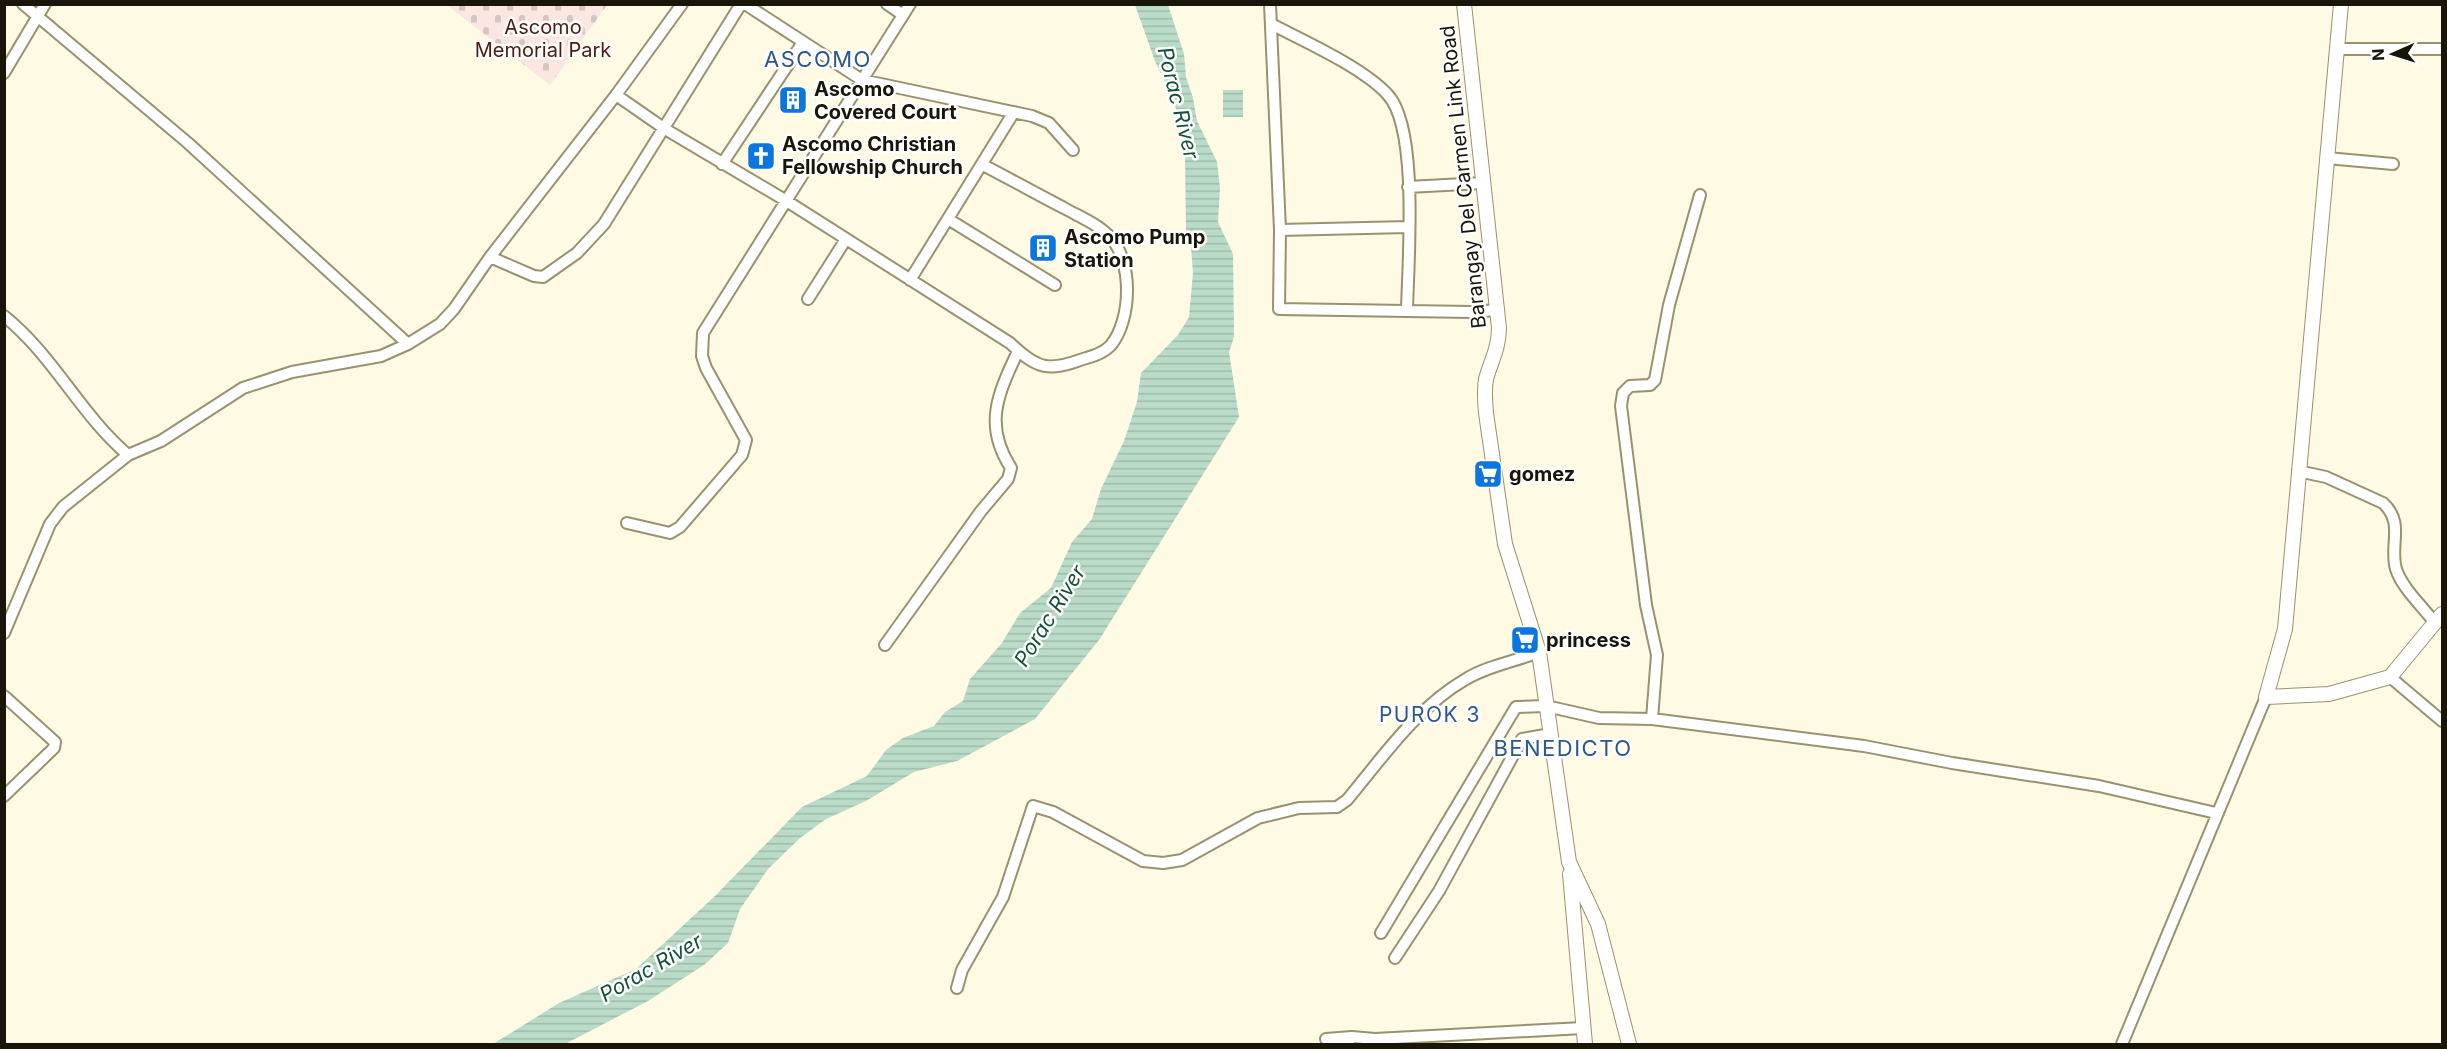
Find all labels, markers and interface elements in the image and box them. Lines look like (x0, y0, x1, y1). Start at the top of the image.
park label: Ascomo Memorial Park (475, 15, 611, 62)
street label: Barangay Del Carmen Link Road (1435, 24, 1491, 330)
north arrow (2363, 24, 2423, 84)
water label: Porac River (1153, 44, 1205, 162)
district label: ASCOMO (764, 46, 872, 72)
text: N (2368, 48, 2388, 61)
place label: Ascomo Covered Court (814, 77, 957, 124)
building icon: Ascomo Covered Court (777, 84, 809, 116)
place label: Ascomo Christian Fellowship Church (782, 132, 963, 179)
church icon: Ascomo Christian Fellowship Church (745, 140, 777, 172)
place label: Ascomo Pump Station (1064, 225, 1205, 272)
building icon: Ascomo Pump Station (1027, 232, 1059, 264)
supermarket icon: gomez (1472, 458, 1504, 490)
place label: gomez (1509, 462, 1575, 486)
water label: Porac River (1009, 560, 1091, 671)
supermarket icon: princess (1509, 624, 1541, 656)
place label: princess (1546, 628, 1631, 652)
district label: PUROK 3 (1379, 702, 1481, 727)
district label: BENEDICTO (1493, 735, 1633, 761)
water label: Porac River (595, 928, 707, 1007)

